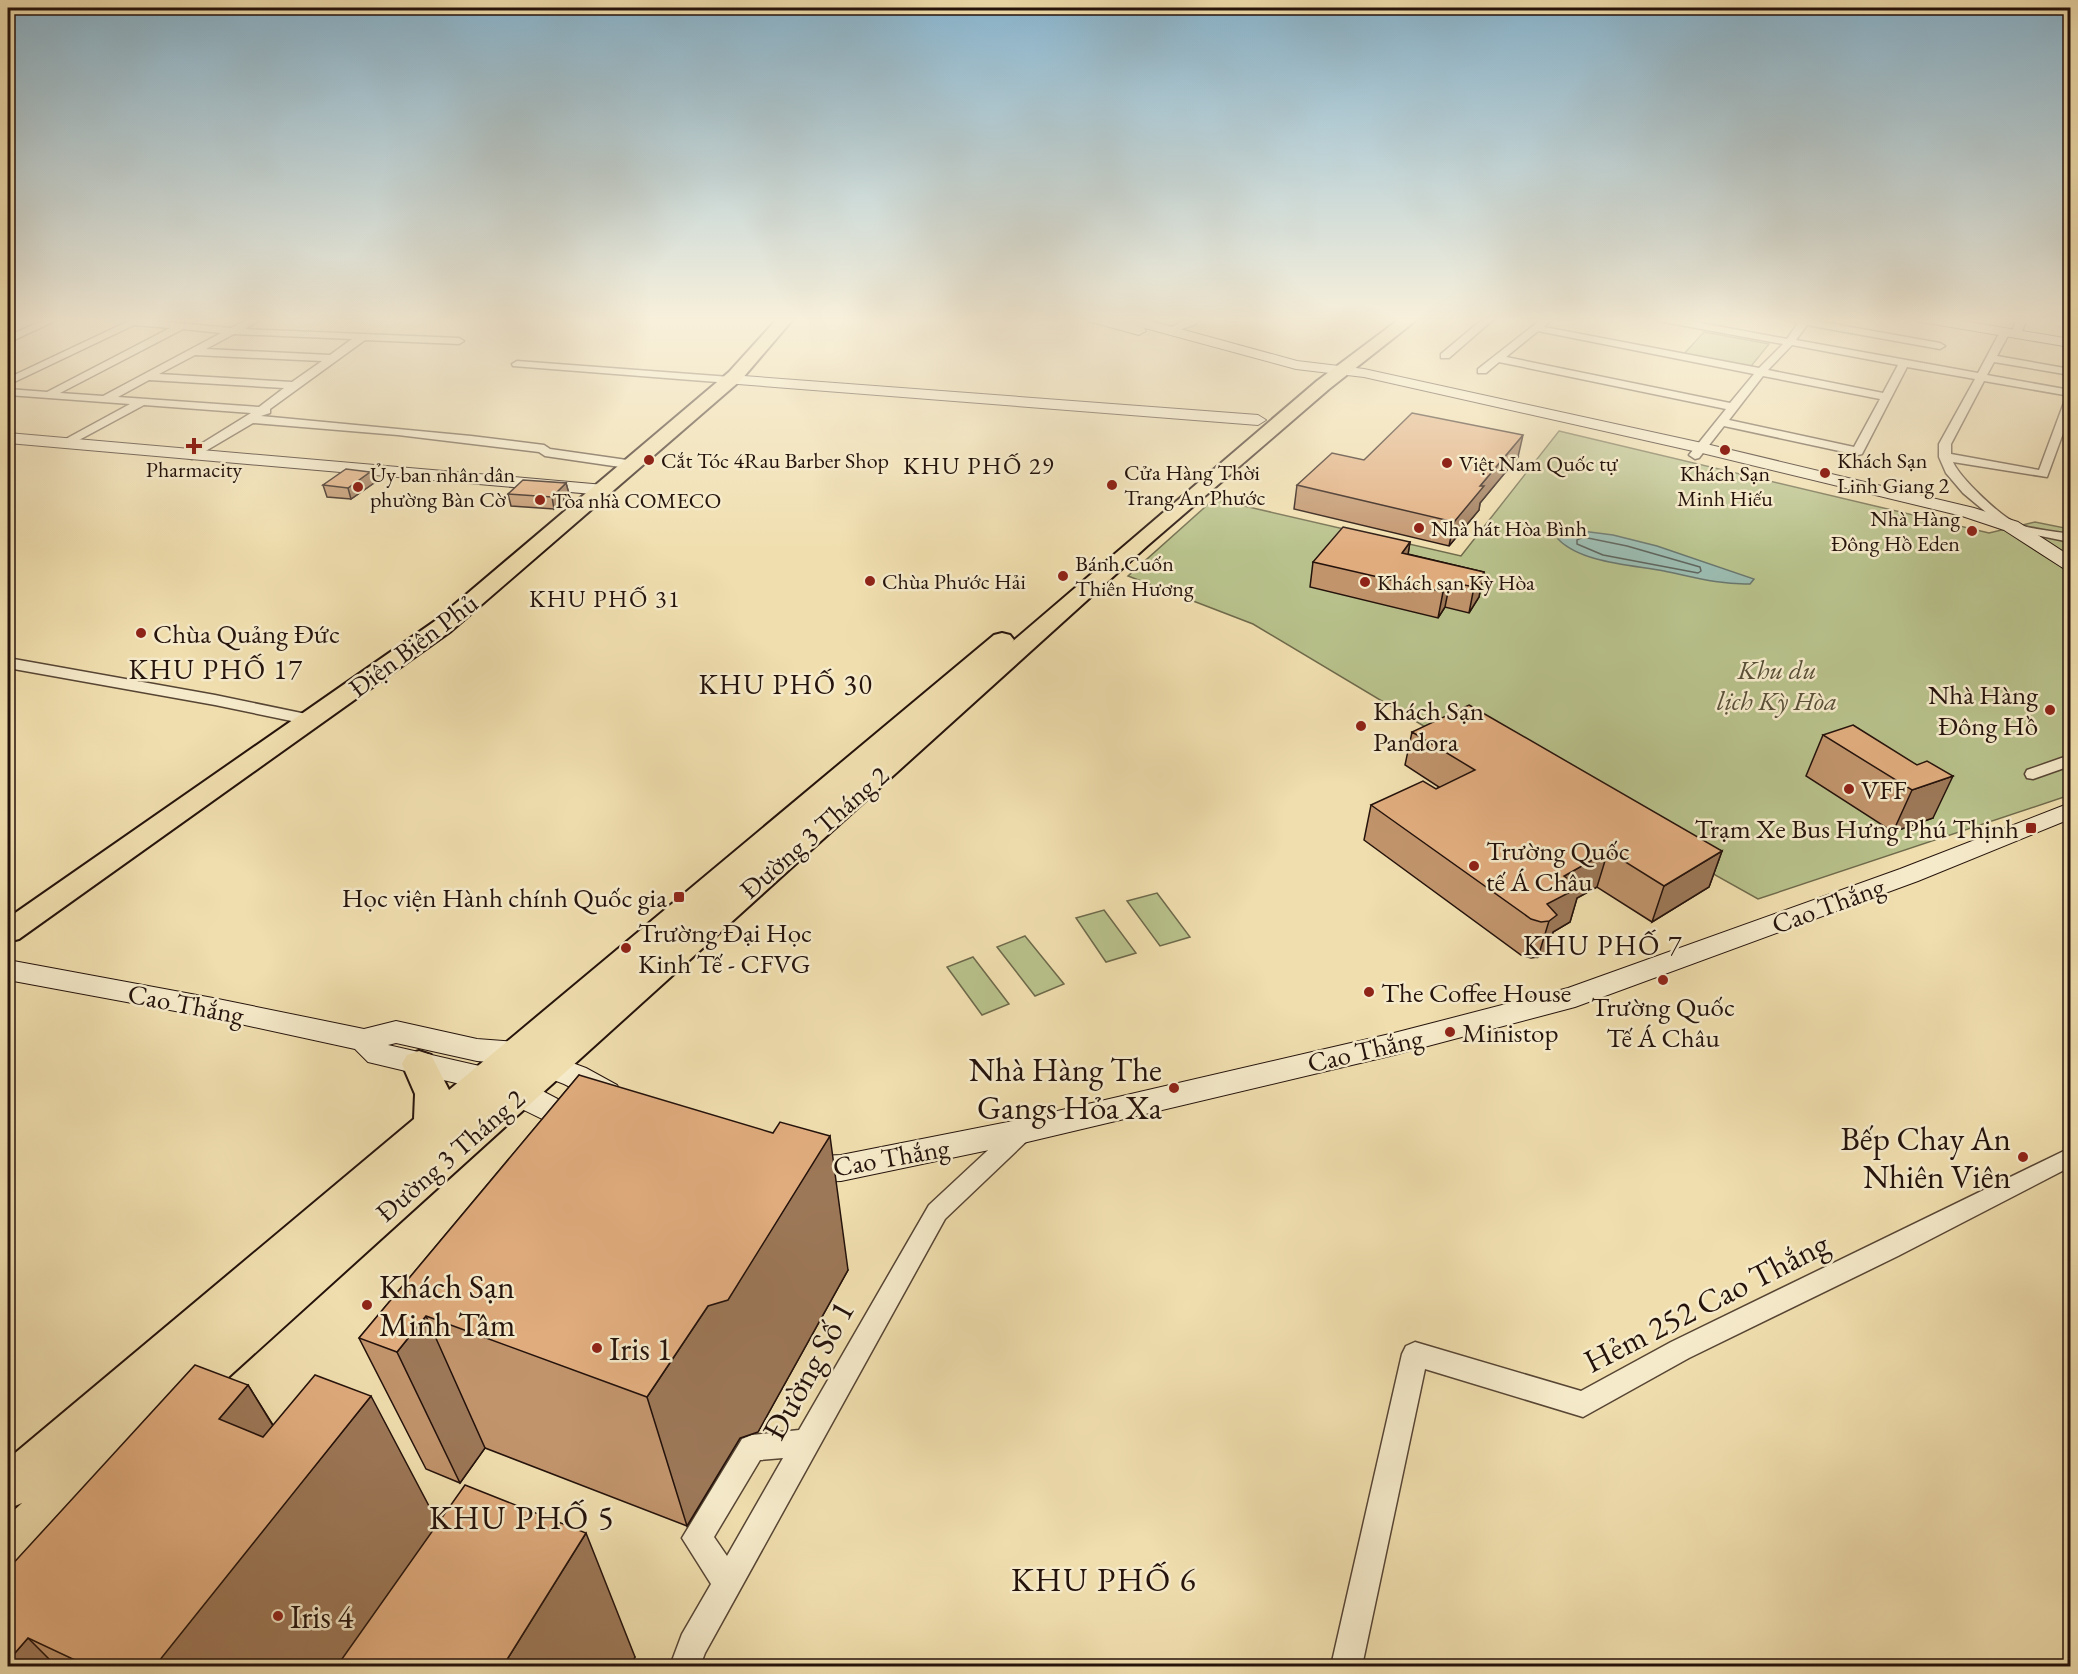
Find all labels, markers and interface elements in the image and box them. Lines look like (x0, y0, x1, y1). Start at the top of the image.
marker: Pharmacity (187, 439, 201, 453)
marker: Khách Sạn Minh Hiếu (1718, 443, 1732, 457)
place label: Cắt Tóc 4Rau Barber Shop (661, 446, 889, 475)
place label: Khách Sạn Linh Giang 2 (1837, 446, 1949, 500)
place label: Việt Nam Quốc tự (1459, 449, 1619, 478)
district label: KHU PHỐ 29 (903, 450, 1055, 481)
marker: Cắt Tóc 4Rau Barber Shop (642, 453, 656, 467)
place label: Pharmacity (146, 455, 243, 484)
marker: Việt Nam Quốc tự (1440, 456, 1454, 470)
place label: Cửa Hàng Thời Trang An Phước (1124, 458, 1265, 512)
place label: Khách Sạn Minh Hiếu (1677, 459, 1773, 513)
place label: Ủy ban nhân dân phường Bàn Cờ (370, 460, 516, 514)
marker: Khách Sạn Linh Giang 2 (1818, 466, 1832, 480)
marker: Cửa Hàng Thời Trang An Phước (1105, 478, 1119, 492)
marker: Ủy ban nhân dân phường Bàn Cờ (351, 480, 365, 494)
place label: Tòa nhà COMECO (552, 486, 721, 515)
marker: Tòa nhà COMECO (533, 493, 547, 507)
place label: Nhà Hàng Đông Hồ Eden (1831, 504, 1960, 558)
place label: Nhà hát Hòa Bình (1431, 514, 1587, 543)
marker: Nhà hát Hòa Bình (1412, 521, 1426, 535)
marker: Nhà Hàng Đông Hồ Eden (1965, 524, 1979, 538)
place label: Bánh Cuốn Thiên Hương (1075, 549, 1194, 603)
place label: Chùa Phước Hải (882, 567, 1026, 596)
place label: Khách sạn Kỳ Hòa (1377, 568, 1535, 597)
marker: Bánh Cuốn Thiên Hương (1056, 569, 1070, 583)
marker: Chùa Phước Hải (863, 574, 877, 588)
marker: Khách sạn Kỳ Hòa (1358, 575, 1372, 589)
district label: KHU PHỐ 31 (529, 583, 681, 614)
street label: Điện Biên Phủ (341, 585, 485, 705)
place label: Chùa Quảng Đức (153, 616, 340, 651)
marker: Chùa Quảng Đức (134, 626, 148, 640)
district label: KHU PHỐ 17 (129, 651, 304, 687)
park label: Khu du lịch Kỳ Hòa (1717, 652, 1837, 718)
district label: KHU PHỐ 30 (699, 666, 874, 702)
place label: Nhà Hàng Đông Hồ (1928, 677, 2038, 743)
place label: Khách Sạn Pandora (1373, 693, 1484, 759)
marker: Nhà Hàng Đông Hồ (2043, 703, 2057, 717)
marker: Khách Sạn Pandora (1354, 719, 1368, 733)
street label: Đường 3 Tháng 2 (732, 758, 896, 906)
place label: VFF (1861, 772, 1907, 807)
marker: VFF (1842, 782, 1856, 796)
place label: Trạm Xe Bus Hưng Phú Thịnh (1695, 811, 2019, 846)
marker: Trạm Xe Bus Hưng Phú Thịnh (2024, 821, 2038, 835)
place label: Trường Quốc tế Á Châu (1486, 833, 1630, 899)
marker: Trường Quốc tế Á Châu (1467, 859, 1481, 873)
street label: Cao Thắng (1767, 868, 1889, 942)
place label: Học viện Hành chính Quốc gia (342, 880, 667, 915)
marker: Học viện Hành chính Quốc gia (672, 890, 686, 904)
place label: Trường Đại Học Kinh Tế - CFVG (638, 915, 812, 981)
district label: KHU PHỐ 7 (1523, 927, 1683, 963)
marker: Trường Đại Học Kinh Tế - CFVG (619, 941, 633, 955)
marker: Trường Quốc Tế Á Châu (1656, 973, 1670, 987)
place label: The Coffee House (1381, 975, 1571, 1010)
street label: Cao Thắng (125, 976, 247, 1032)
marker: The Coffee House (1362, 985, 1376, 999)
place label: Trường Quốc Tế Á Châu (1591, 989, 1735, 1055)
place label: Ministop (1462, 1015, 1558, 1050)
street label: Cao Thắng (1304, 1020, 1426, 1080)
marker: Ministop (1443, 1025, 1457, 1039)
place label: Nhà Hàng The Gangs Hỏa Xa (969, 1048, 1163, 1129)
street label: Đường 3 Tháng 2 (368, 1081, 532, 1229)
marker: Nhà Hàng The Gangs Hỏa Xa (1167, 1081, 1181, 1095)
place label: Bếp Chay An Nhiên Viên (1840, 1117, 2011, 1198)
street label: Cao Thắng (830, 1130, 952, 1184)
marker: Bếp Chay An Nhiên Viên (2016, 1150, 2030, 1164)
street label: Hẻm 252 Cao Thắng (1576, 1221, 1836, 1382)
place label: Khách Sạn Minh Tâm (379, 1265, 515, 1346)
street label: Đường Số 1 (752, 1293, 864, 1447)
marker: Khách Sạn Minh Tâm (360, 1298, 374, 1312)
place label: Iris 1 (609, 1327, 672, 1370)
marker: Iris 1 (590, 1341, 604, 1355)
district label: KHU PHỐ 5 (429, 1496, 615, 1539)
district label: KHU PHỐ 6 (1011, 1558, 1197, 1601)
place label: Iris 4 (290, 1595, 354, 1638)
marker: Iris 4 (271, 1609, 285, 1623)

